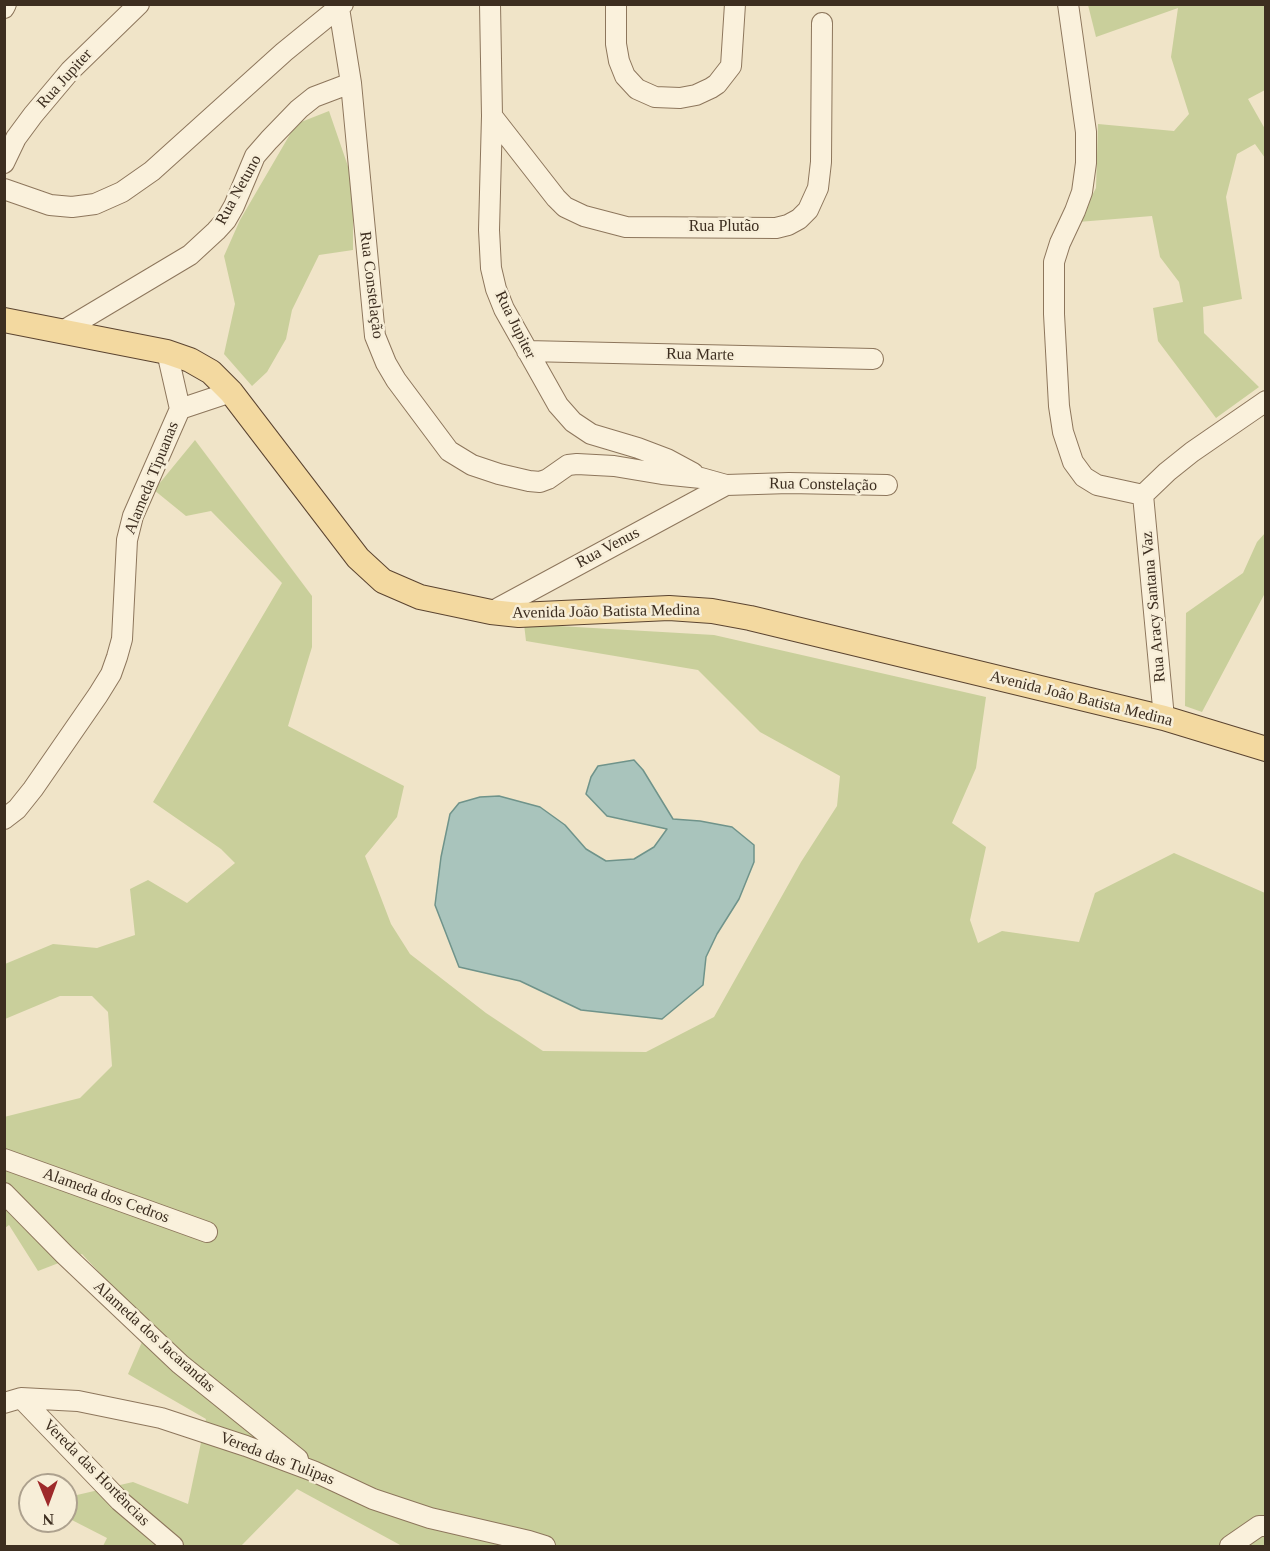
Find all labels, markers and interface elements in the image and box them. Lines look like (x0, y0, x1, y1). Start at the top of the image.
street label: Rua Jupiter (33, 45, 97, 113)
street label: Rua Netuno (212, 152, 266, 228)
street label: Rua Plutão (689, 217, 759, 237)
street label: Rua Constelação (355, 230, 387, 340)
street label: Rua Jupiter (490, 288, 540, 362)
street label: Rua Marte (666, 345, 734, 365)
street label: Alameda Tipuanas (121, 419, 183, 537)
street label: Rua Constelação (769, 474, 877, 496)
street label: Rua Venus (573, 523, 643, 573)
street label: Rua Aracy Santana Vaz (1138, 531, 1170, 683)
street label: Avenida João Batista Medina (512, 601, 700, 623)
street label: Avenida João Batista Medina (988, 667, 1174, 731)
street label: Alameda dos Cedros (40, 1164, 172, 1228)
street label: Alameda dos Jacarandas (89, 1277, 219, 1397)
street label: Vereda das Hortências (39, 1416, 153, 1530)
street label: Vereda das Tulipas (217, 1428, 337, 1490)
north arrow (18, 1473, 78, 1533)
text: N (42, 1511, 54, 1528)

